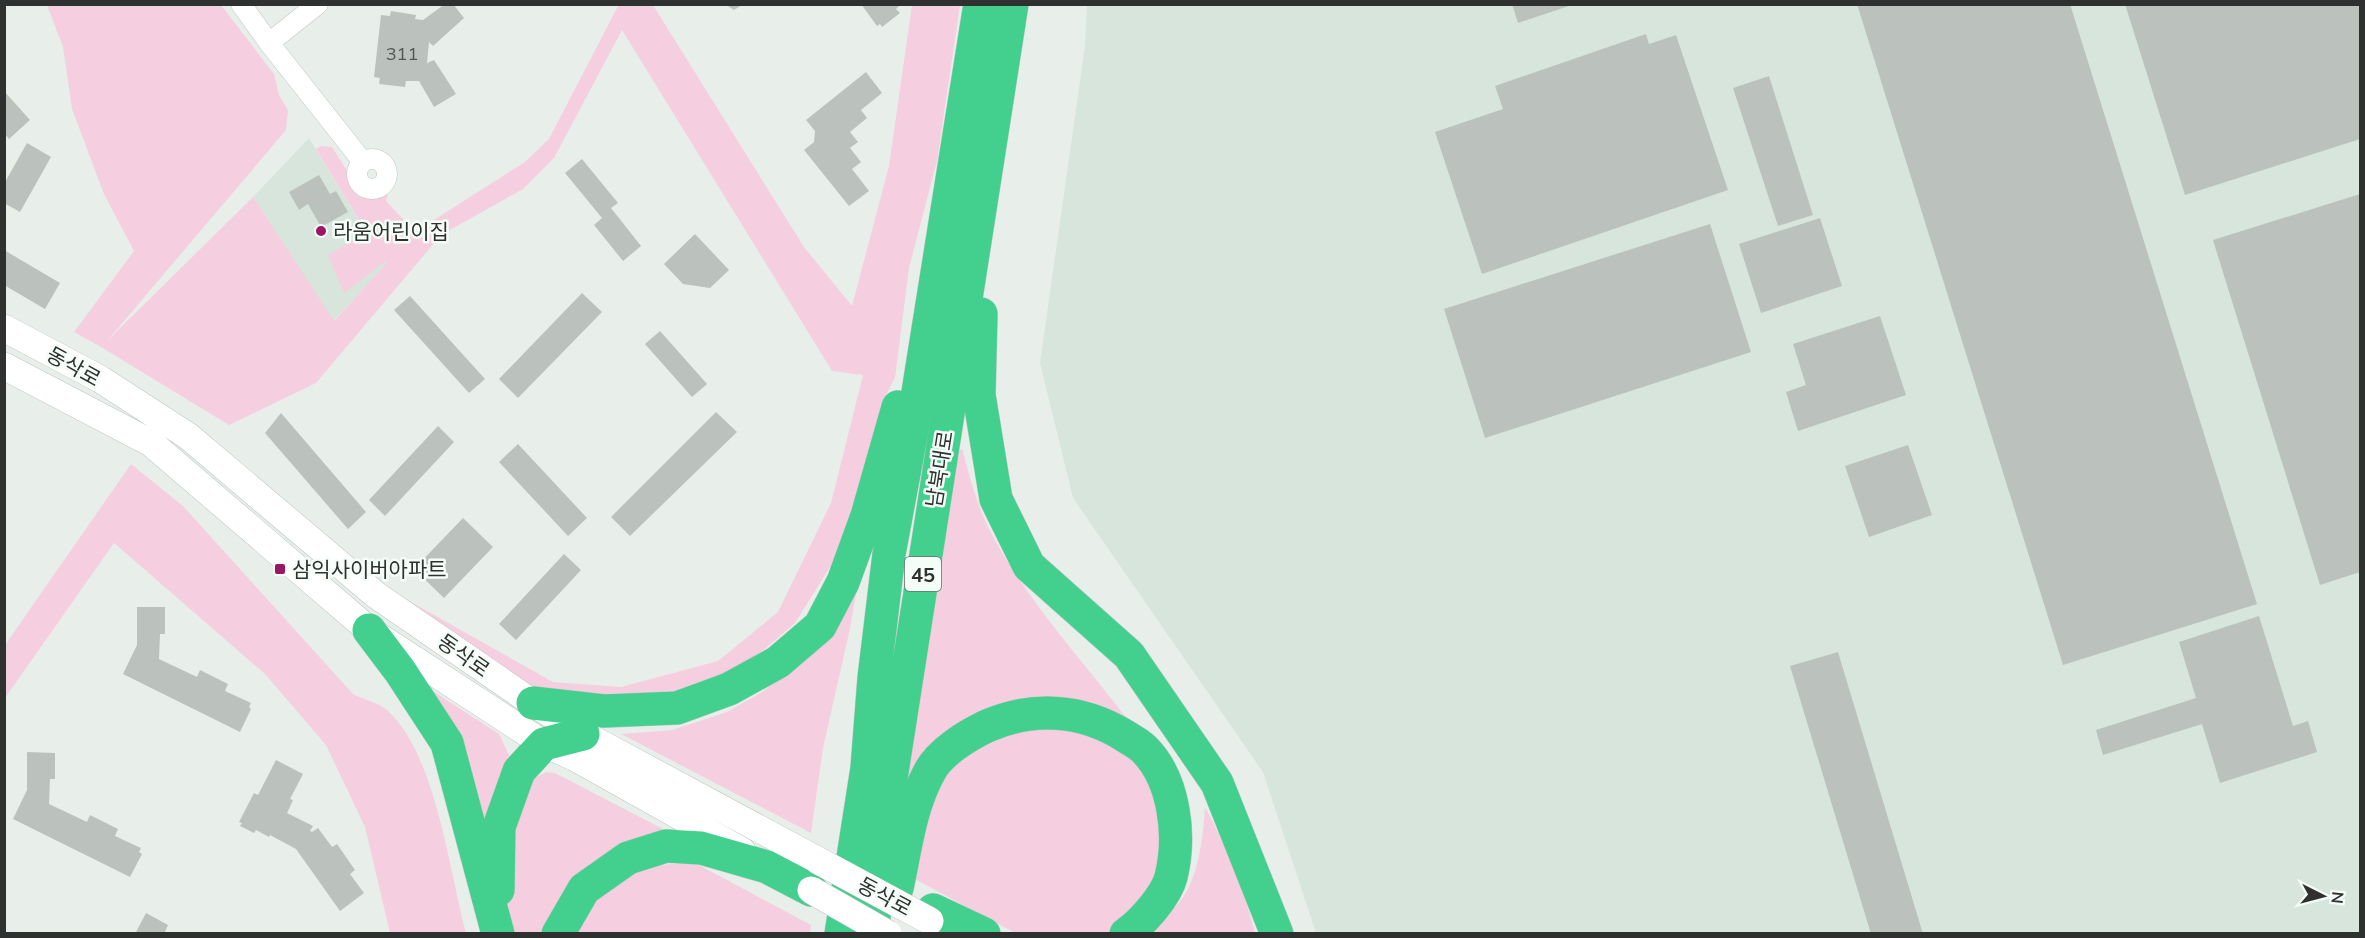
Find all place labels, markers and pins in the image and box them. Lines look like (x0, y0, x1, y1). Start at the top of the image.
place label: 라움어린이집 (333, 218, 449, 244)
marker: 라움어린이집 (314, 224, 328, 238)
place label: 삼익사이버아파트 (292, 556, 447, 582)
marker: 삼익사이버아파트 (273, 562, 287, 576)

